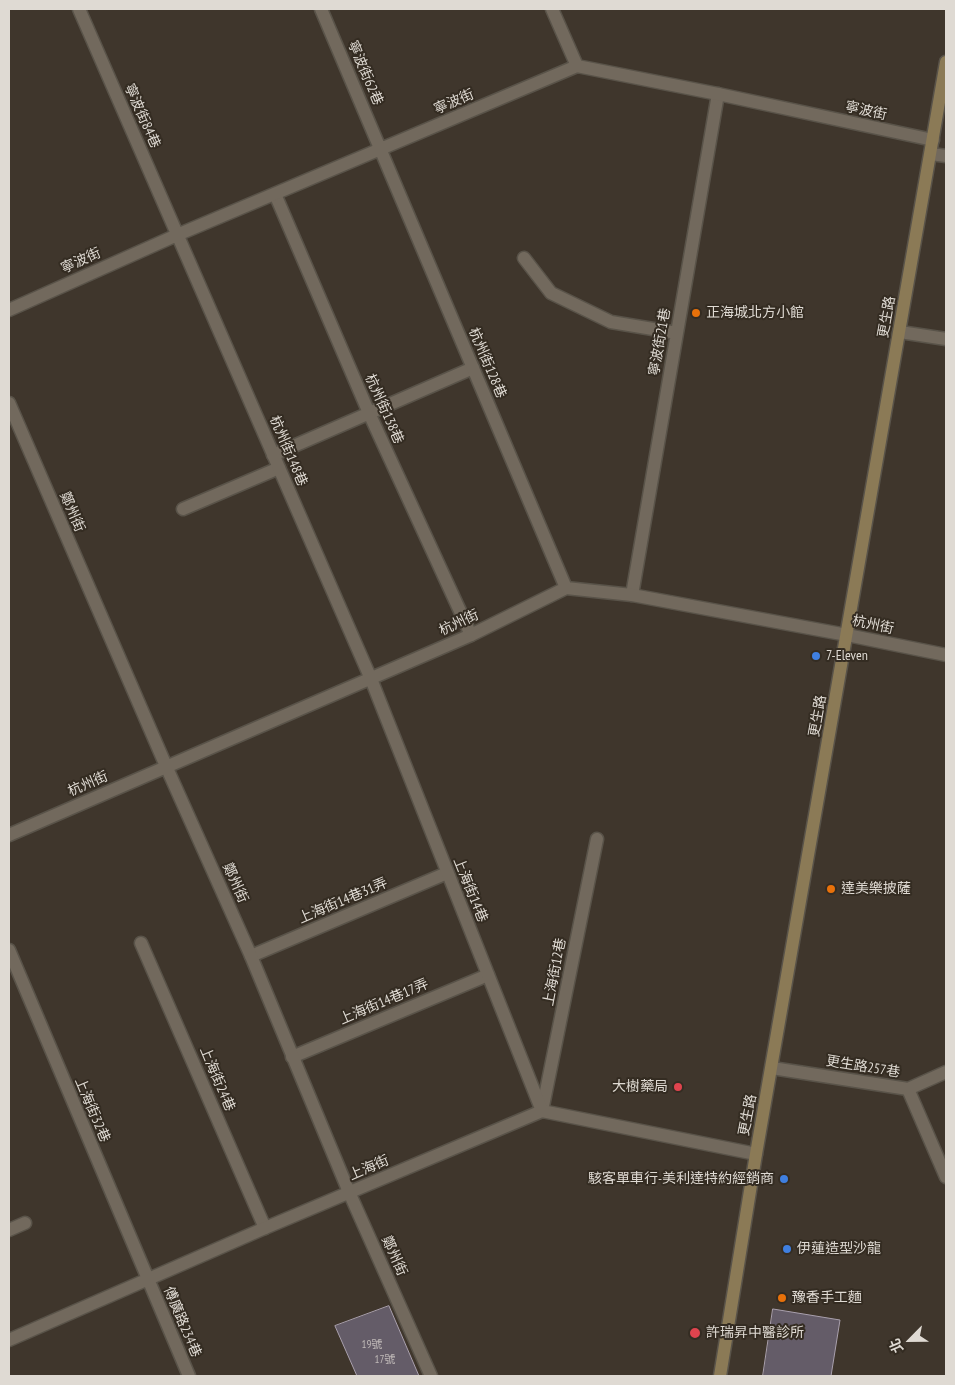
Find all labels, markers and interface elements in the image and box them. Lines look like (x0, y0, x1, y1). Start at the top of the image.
street label: 寧波街62巷 (344, 38, 386, 108)
street label: 寧波街84巷 (120, 81, 164, 151)
street label: 寧波街 (431, 86, 477, 118)
street label: 寧波街 (844, 98, 888, 124)
street label: 寧波街 (58, 245, 104, 277)
street label: 更生路 (875, 295, 899, 339)
place label: 正海城北方小館 (706, 305, 804, 321)
street label: 寧波街21巷 (646, 307, 674, 377)
marker: 正海城北方小館 (690, 307, 702, 319)
street label: 杭州街128巷 (465, 325, 509, 401)
street label: 杭州街138巷 (361, 371, 407, 447)
street label: 杭州街148巷 (266, 413, 310, 489)
street label: 鄭州街 (56, 489, 88, 535)
street label: 杭州街 (436, 607, 482, 639)
street label: 杭州街 (851, 612, 895, 638)
place label: 7-Eleven (826, 648, 868, 664)
marker: 7-Eleven (810, 650, 822, 662)
street label: 更生路 (806, 694, 830, 738)
street label: 杭州街 (65, 768, 111, 800)
street label: 上海街14巷 (449, 855, 491, 925)
street label: 鄭州街 (219, 860, 251, 906)
street label: 上海街14巷31弄 (296, 875, 390, 927)
place label: 達美樂披薩 (841, 881, 911, 897)
marker: 達美樂披薩 (825, 883, 837, 895)
street label: 上海街12巷 (540, 937, 570, 1007)
street label: 上海街14巷17弄 (337, 976, 431, 1028)
street label: 上海街24巷 (196, 1044, 238, 1114)
street label: 更生路257巷 (825, 1053, 901, 1081)
street label: 上海街32巷 (71, 1075, 113, 1145)
place label: 大樹藥局 (612, 1079, 668, 1095)
marker: 大樹藥局 (672, 1081, 684, 1093)
street label: 更生路 (736, 1093, 760, 1137)
street label: 上海街 (346, 1152, 392, 1184)
place label: 駭客單車行-美利達特約經銷商 (588, 1171, 774, 1187)
marker: 駭客單車行-美利達特約經銷商 (778, 1173, 790, 1185)
street label: 鄭州街 (378, 1233, 410, 1279)
place label: 伊蓮造型沙龍 (797, 1241, 881, 1257)
marker: 伊蓮造型沙龍 (781, 1243, 793, 1255)
street label: 傅廣路234巷 (160, 1284, 204, 1360)
place label: 豫香手工麵 (792, 1290, 862, 1306)
marker: 豫香手工麵 (776, 1292, 788, 1304)
north arrow (885, 1315, 935, 1365)
place label: 許瑞昇中醫診所 (706, 1325, 804, 1341)
marker: 許瑞昇中醫診所 (688, 1326, 702, 1340)
text: 北 (885, 1336, 907, 1356)
house number: 19號 (362, 1338, 382, 1352)
house number: 17號 (375, 1353, 395, 1367)

